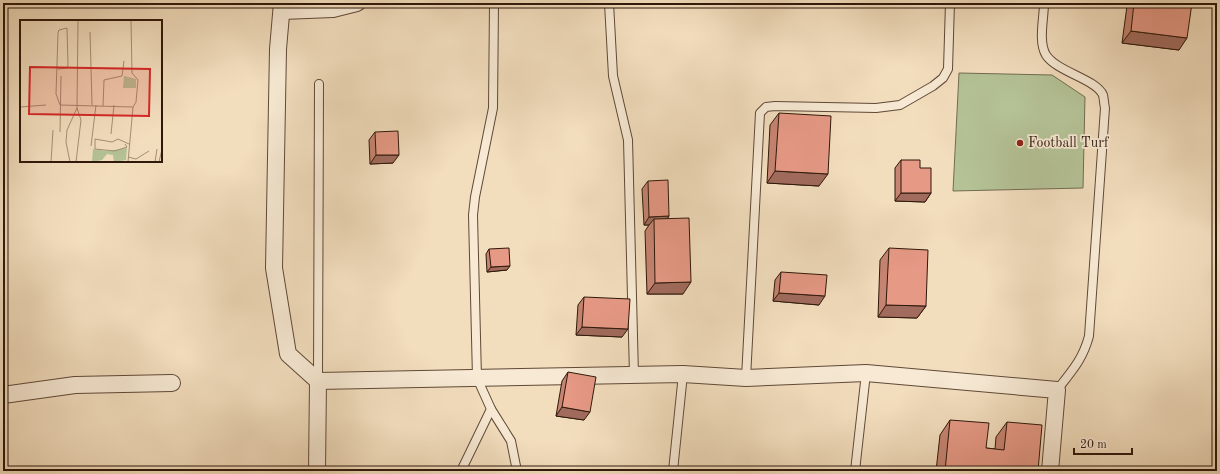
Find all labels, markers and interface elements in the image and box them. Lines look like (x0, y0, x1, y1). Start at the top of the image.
inset map (20, 20, 162, 162)
place label: Football Turf (1028, 136, 1110, 150)
marker: Football Turf (1015, 138, 1025, 148)
scale bar (1074, 430, 1132, 456)
text: 20 m (1080, 439, 1107, 451)

